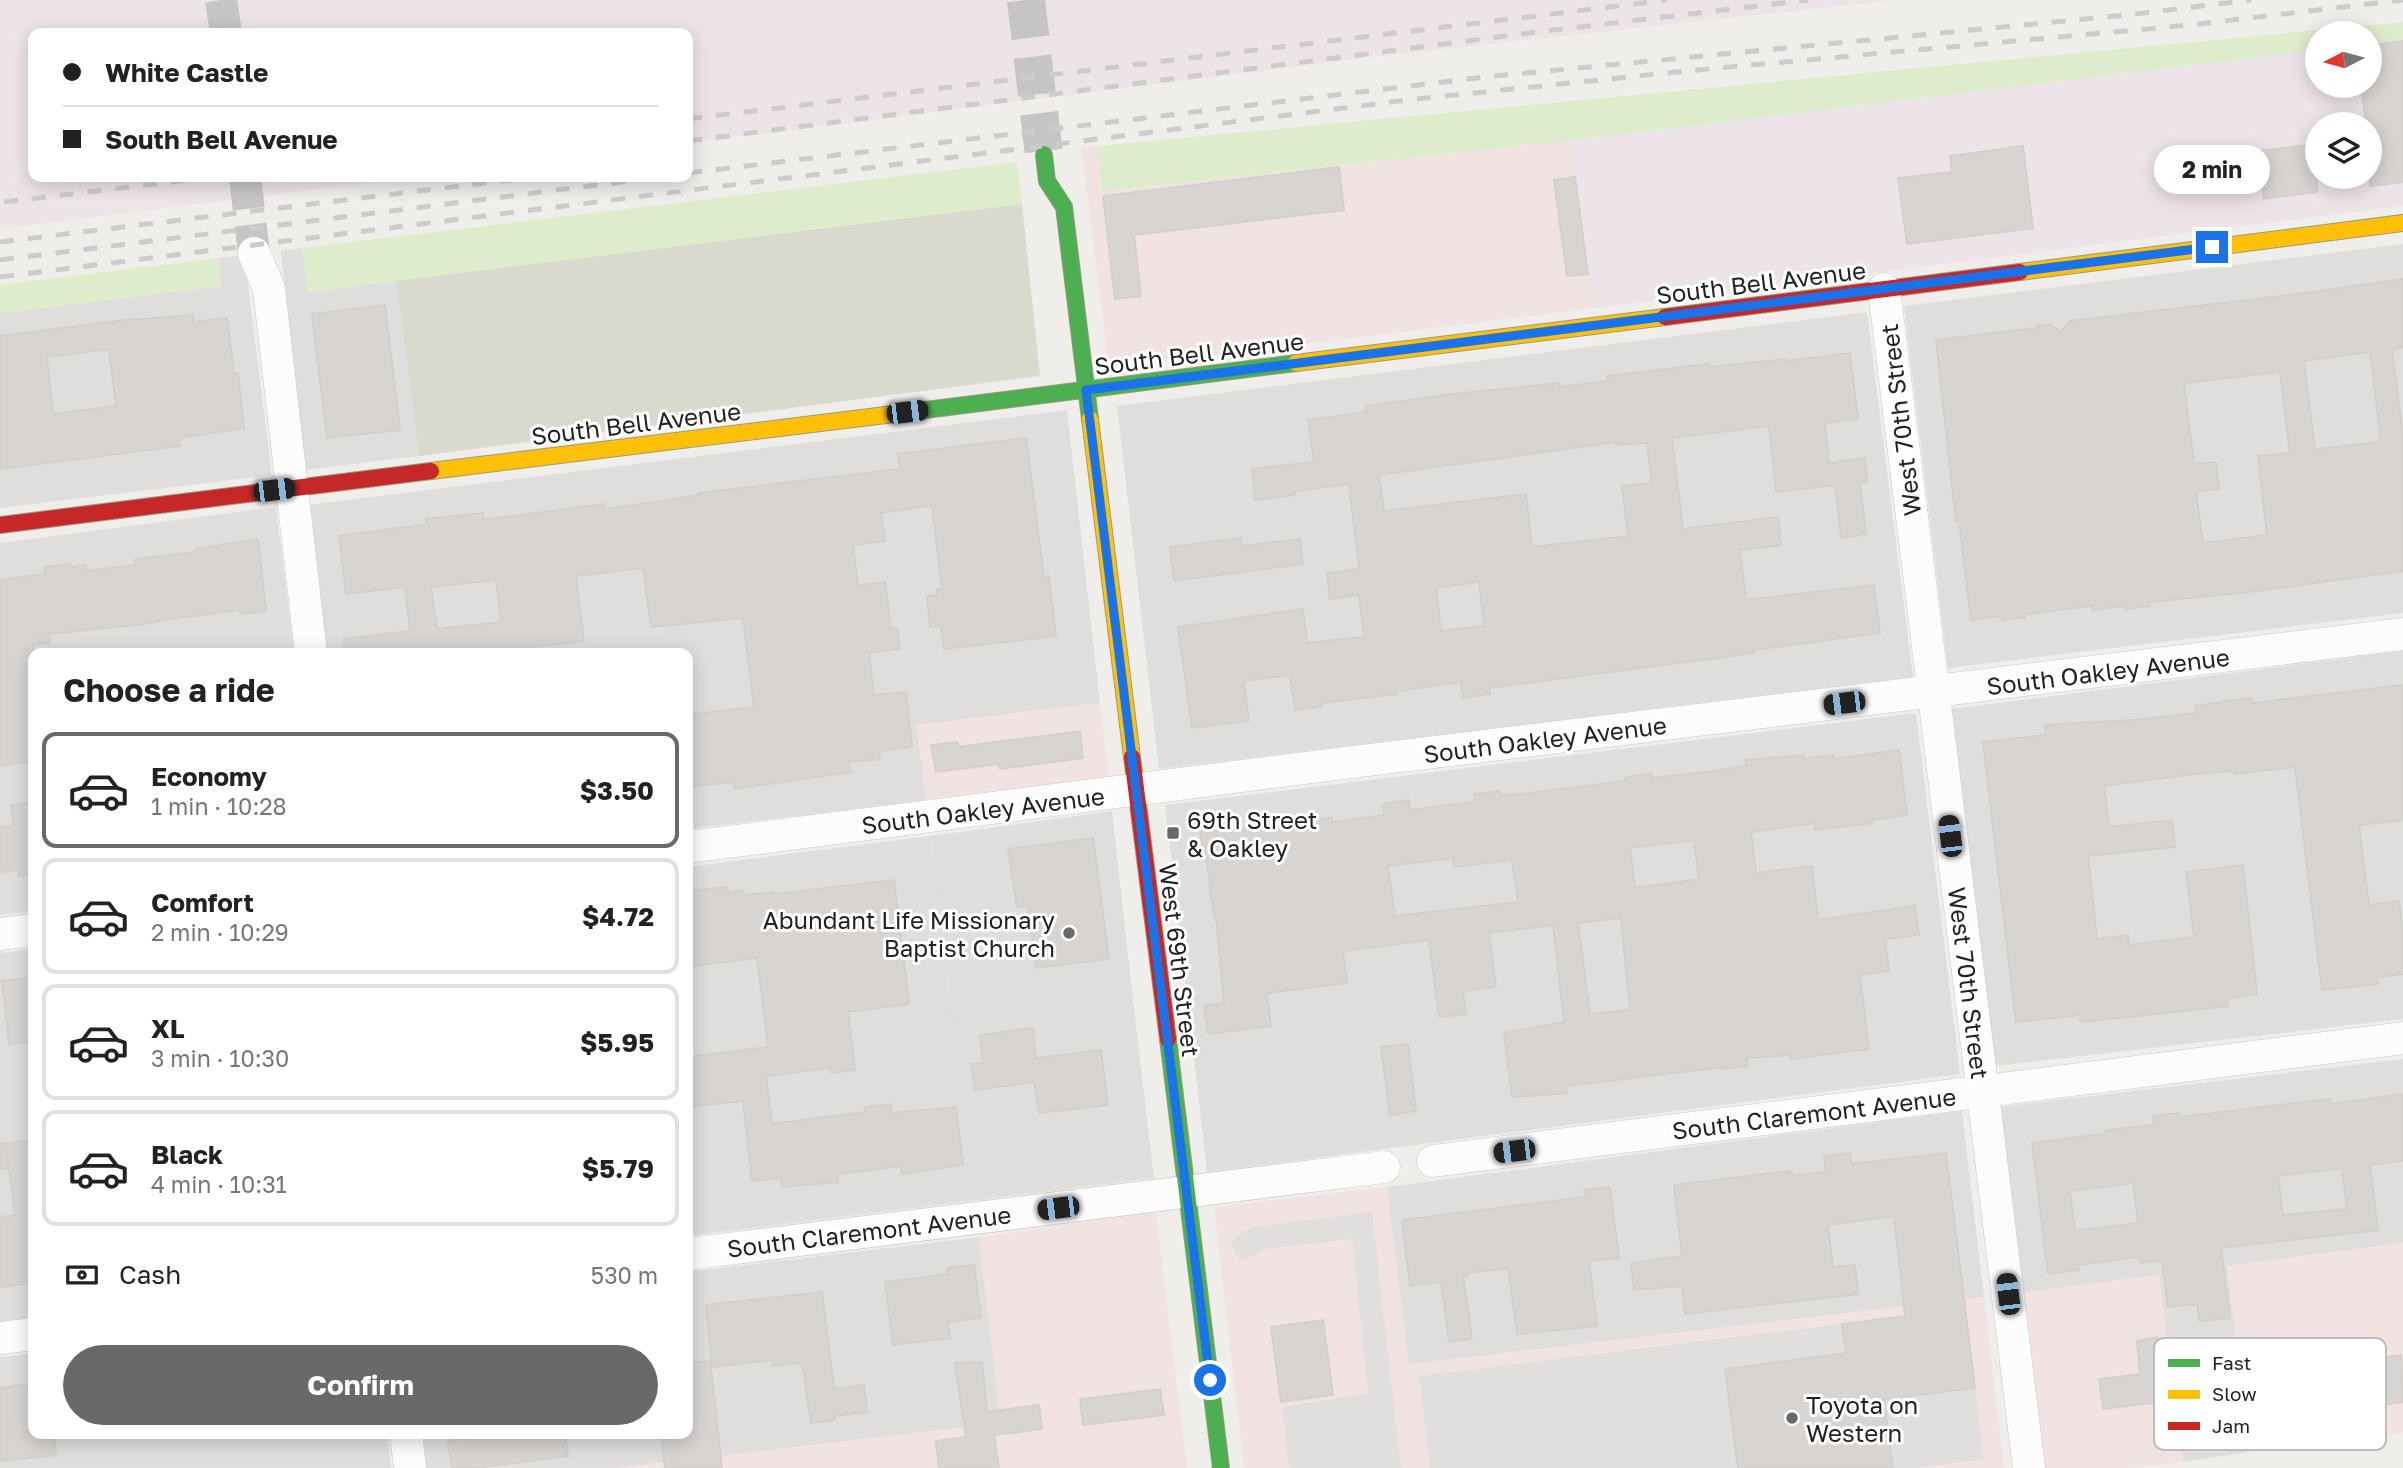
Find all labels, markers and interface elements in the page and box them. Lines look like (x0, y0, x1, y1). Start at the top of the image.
north arrow (2305, 21, 2382, 98)
map controls (2305, 21, 2382, 189)
text: White Castle (105, 57, 268, 88)
button: layers (2305, 112, 2382, 189)
text: South Bell Avenue (105, 124, 338, 155)
callout: 2 min (2154, 146, 2270, 194)
text: 2 min (2182, 155, 2242, 183)
route end (2196, 231, 2228, 263)
street label: South Bell Avenue (1655, 255, 1867, 309)
street label: West 70th Street (1874, 322, 1926, 518)
street label: South Bell Avenue (1093, 326, 1305, 380)
street label: South Bell Avenue (530, 396, 742, 450)
car (885, 399, 930, 425)
car (252, 477, 297, 503)
street label: South Oakley Avenue (1985, 642, 2231, 700)
text: Choose a ride (63, 671, 275, 709)
car (1822, 690, 1867, 716)
street label: South Oakley Avenue (1422, 710, 1668, 768)
icon: car (67, 759, 130, 822)
text: Economy (151, 761, 267, 792)
text: $3.50 (580, 775, 654, 806)
street label: South Oakley Avenue (860, 781, 1106, 839)
text: 1 min · 10:28 (151, 792, 287, 820)
place label: 69th Street & Oakley (1187, 805, 1317, 862)
car (1938, 814, 1963, 858)
marker: 69th Street & Oakley (1165, 825, 1181, 841)
street label: West 69th Street (1154, 862, 1206, 1058)
icon: car (67, 885, 130, 948)
street label: West 70th Street (1943, 885, 1995, 1081)
text: Comfort (151, 887, 254, 918)
text: $4.72 (582, 901, 654, 932)
place label: Abundant Life Missionary Baptist Church (763, 905, 1055, 962)
text: 2 min · 10:29 (151, 918, 289, 946)
marker: Abundant Life Missionary Baptist Church (1061, 925, 1077, 941)
icon: car (67, 1011, 130, 1074)
text: XL (151, 1013, 185, 1044)
text: $5.95 (580, 1027, 654, 1058)
text: 3 min · 10:30 (151, 1044, 289, 1072)
street label: South Claremont Avenue (1670, 1081, 1958, 1145)
icon: car (67, 1137, 130, 1200)
car (1492, 1138, 1537, 1164)
text: Black (151, 1139, 223, 1170)
text: $5.79 (582, 1153, 654, 1184)
text: 4 min · 10:31 (151, 1170, 287, 1198)
car (1036, 1195, 1081, 1221)
street label: South Claremont Avenue (725, 1199, 1013, 1263)
icon: cash (63, 1256, 101, 1294)
text: Cash (119, 1259, 181, 1290)
text: 530 m (591, 1261, 658, 1289)
car (1996, 1272, 2021, 1316)
legend (2154, 1338, 2386, 1450)
button: Confirm (63, 1345, 658, 1425)
text: Fast (2212, 1351, 2251, 1374)
route start (1194, 1364, 1226, 1396)
text: Slow (2212, 1382, 2257, 1405)
place label: Toyota on Western (1806, 1390, 1918, 1447)
marker: Toyota on Western (1784, 1410, 1800, 1426)
text: Jam (2212, 1414, 2250, 1437)

